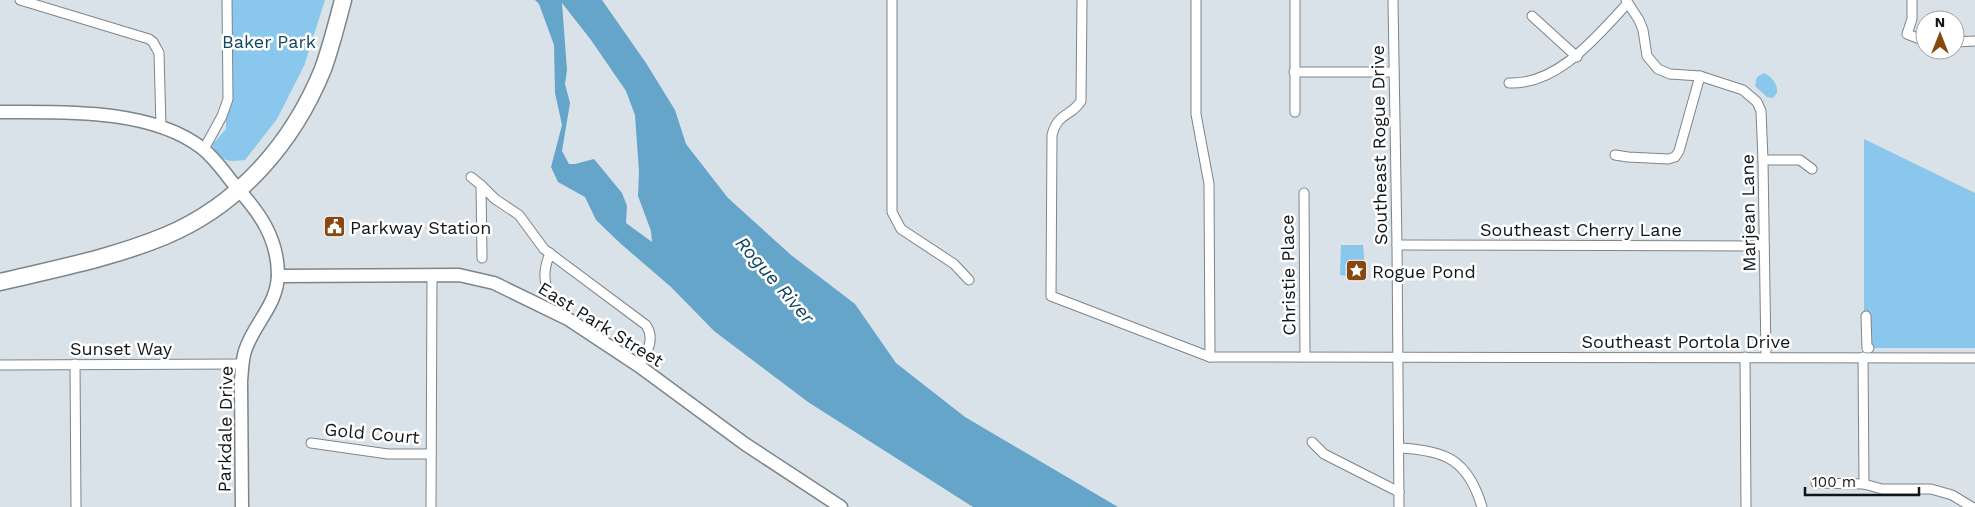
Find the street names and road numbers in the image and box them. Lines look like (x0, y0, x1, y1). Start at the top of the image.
street label: Southeast Rogue Drive (1367, 45, 1391, 245)
street label: Marjean Lane (1736, 154, 1760, 272)
street label: Christie Place (1276, 214, 1300, 336)
street label: Southeast Cherry Lane (1480, 219, 1682, 240)
street label: East Park Street (535, 277, 668, 371)
street label: Southeast Portola Drive (1582, 331, 1790, 352)
street label: Sunset Way (70, 338, 173, 359)
street label: Parkdale Drive (213, 365, 237, 493)
street label: Gold Court (324, 418, 421, 448)

